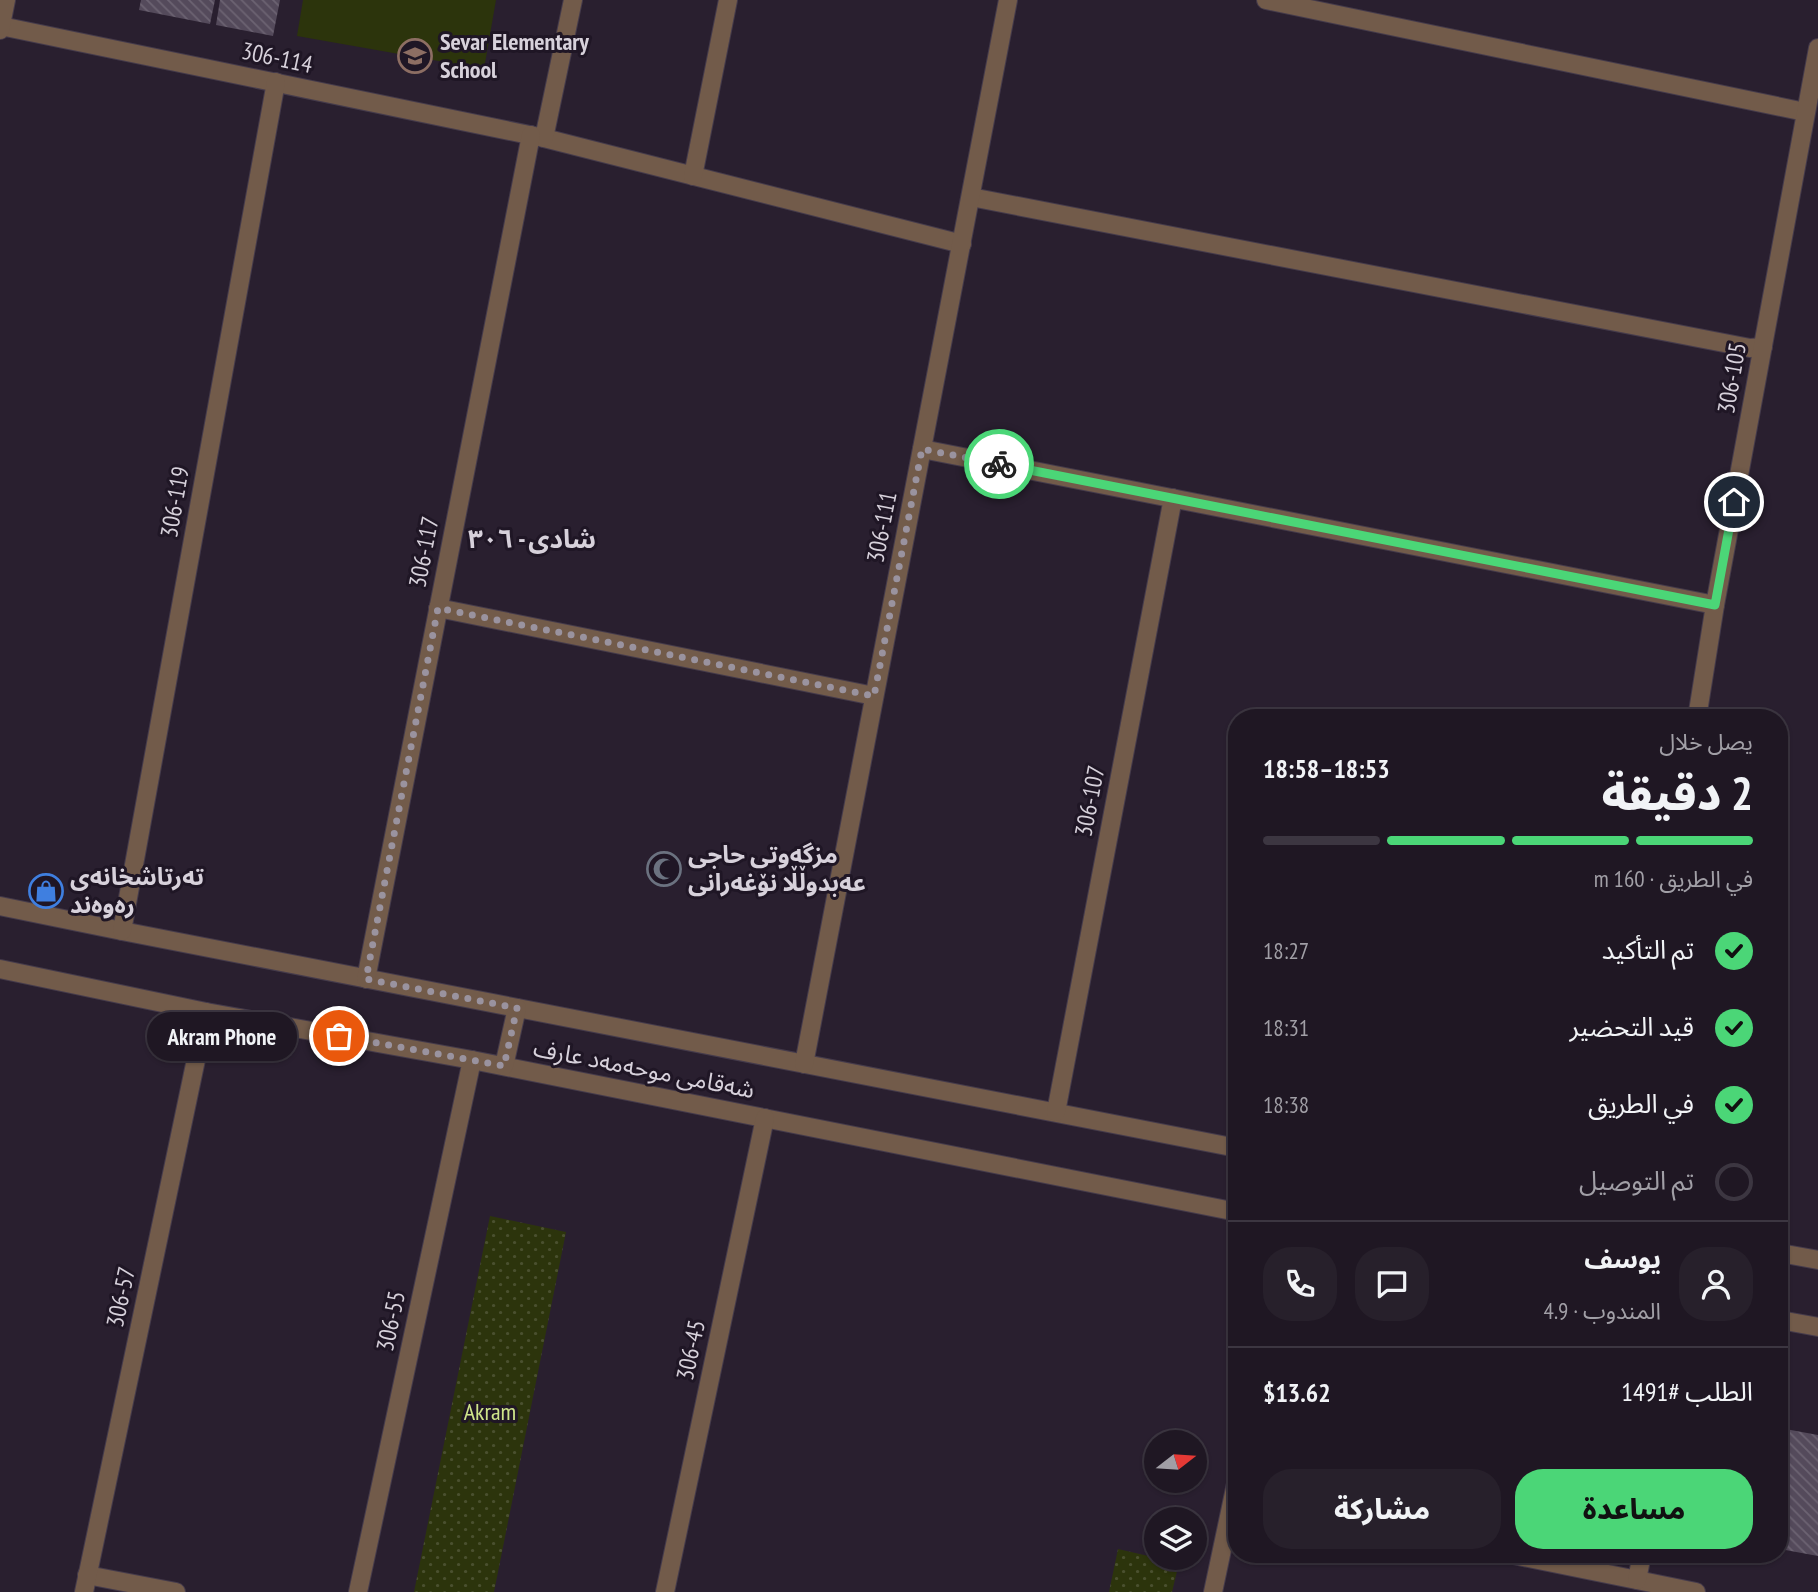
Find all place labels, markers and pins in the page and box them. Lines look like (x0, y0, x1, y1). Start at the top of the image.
place label: Sevar Elementary School (440, 26, 589, 85)
school or university icon: Sevar Elementary School (396, 37, 434, 75)
pin (1704, 472, 1764, 532)
place label: مزگەوتی حاجی عەبدوڵڵا نۆغەرانی (688, 839, 866, 898)
mosque icon: مزگەوتی حاجی عەبدوڵڵا نۆغەرانی (645, 850, 683, 888)
place label: ته‌رتاشخانه‌ی ره‌وه‌ند (70, 861, 204, 920)
shop icon: ته‌رتاشخانه‌ی ره‌وه‌ند (27, 872, 65, 910)
pin (309, 1006, 369, 1066)
callout: Akram Phone (146, 1012, 297, 1060)

